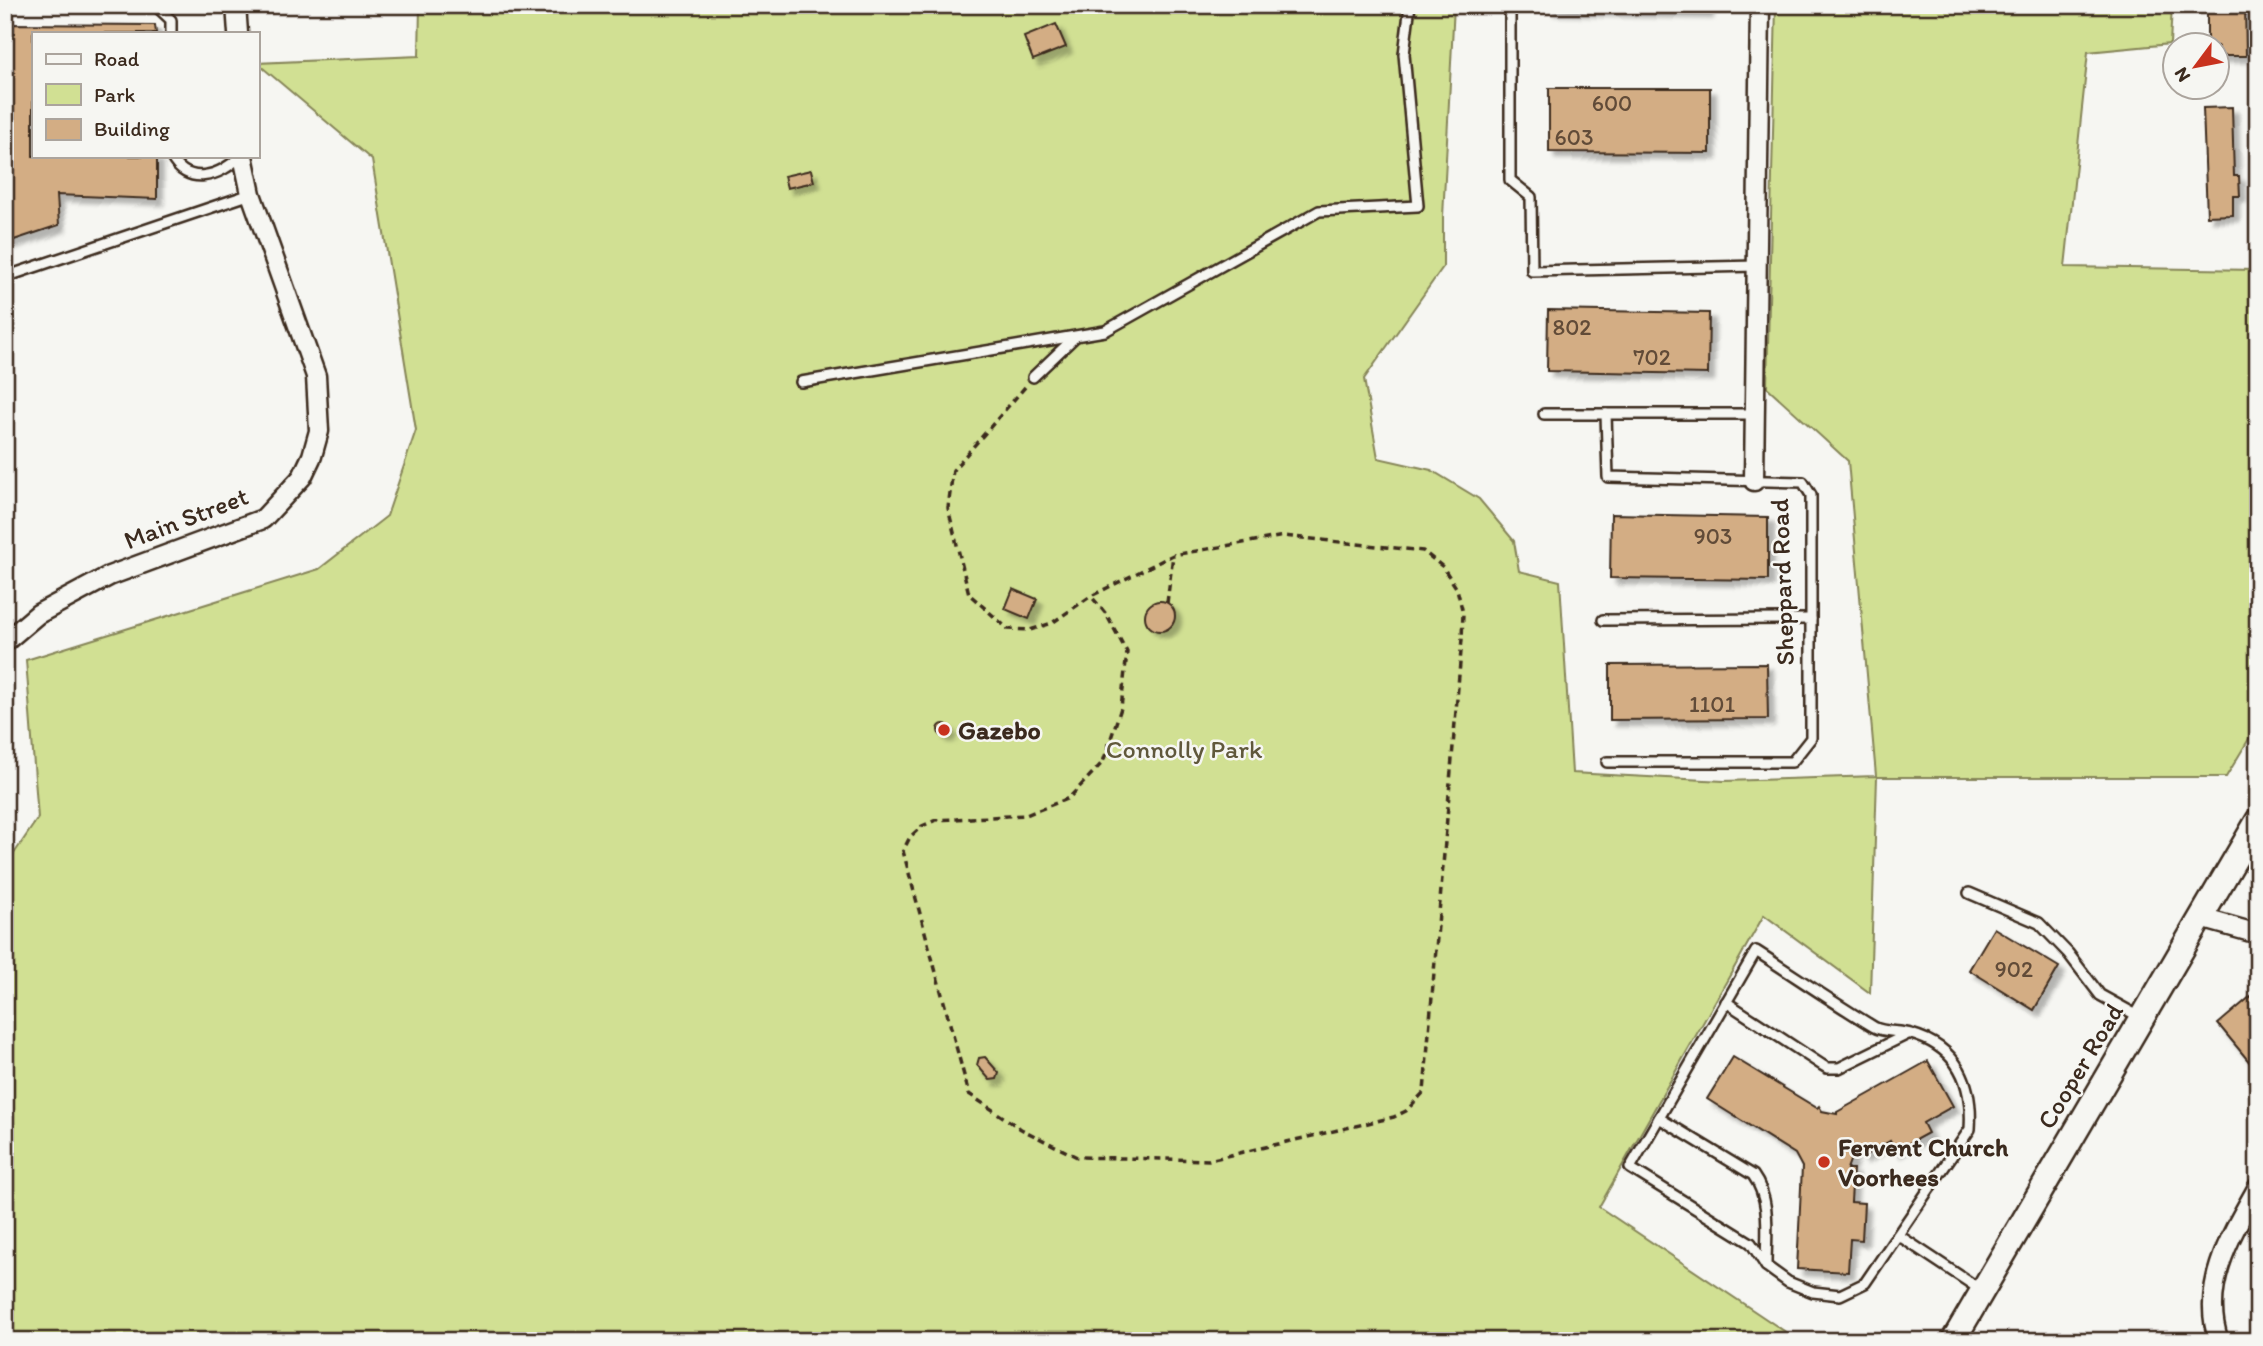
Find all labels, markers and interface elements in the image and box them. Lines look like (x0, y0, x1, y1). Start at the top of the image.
legend (32, 32, 259, 158)
north arrow (2162, 32, 2232, 102)
text: Road (94, 46, 140, 71)
text: N (2169, 63, 2195, 86)
text: Park (94, 82, 136, 107)
house number: 600 (1592, 89, 1632, 117)
text: Building (94, 116, 170, 141)
house number: 603 (1555, 123, 1593, 151)
house number: 802 (1553, 313, 1591, 341)
house number: 702 (1633, 343, 1671, 371)
street label: Main Street (119, 480, 253, 556)
street label: Sheppard Road (1763, 498, 1801, 666)
house number: 903 (1694, 522, 1732, 550)
house number: 1101 (1689, 690, 1735, 718)
place label: Gazebo (958, 714, 1041, 746)
marker: Gazebo (936, 722, 952, 738)
park label: Connolly Park (1106, 733, 1263, 765)
house number: 902 (1995, 955, 2033, 983)
street label: Cooper Road (2030, 997, 2130, 1135)
place label: Fervent Church Voorhees (1838, 1131, 2009, 1193)
marker: Fervent Church Voorhees (1816, 1154, 1832, 1170)

